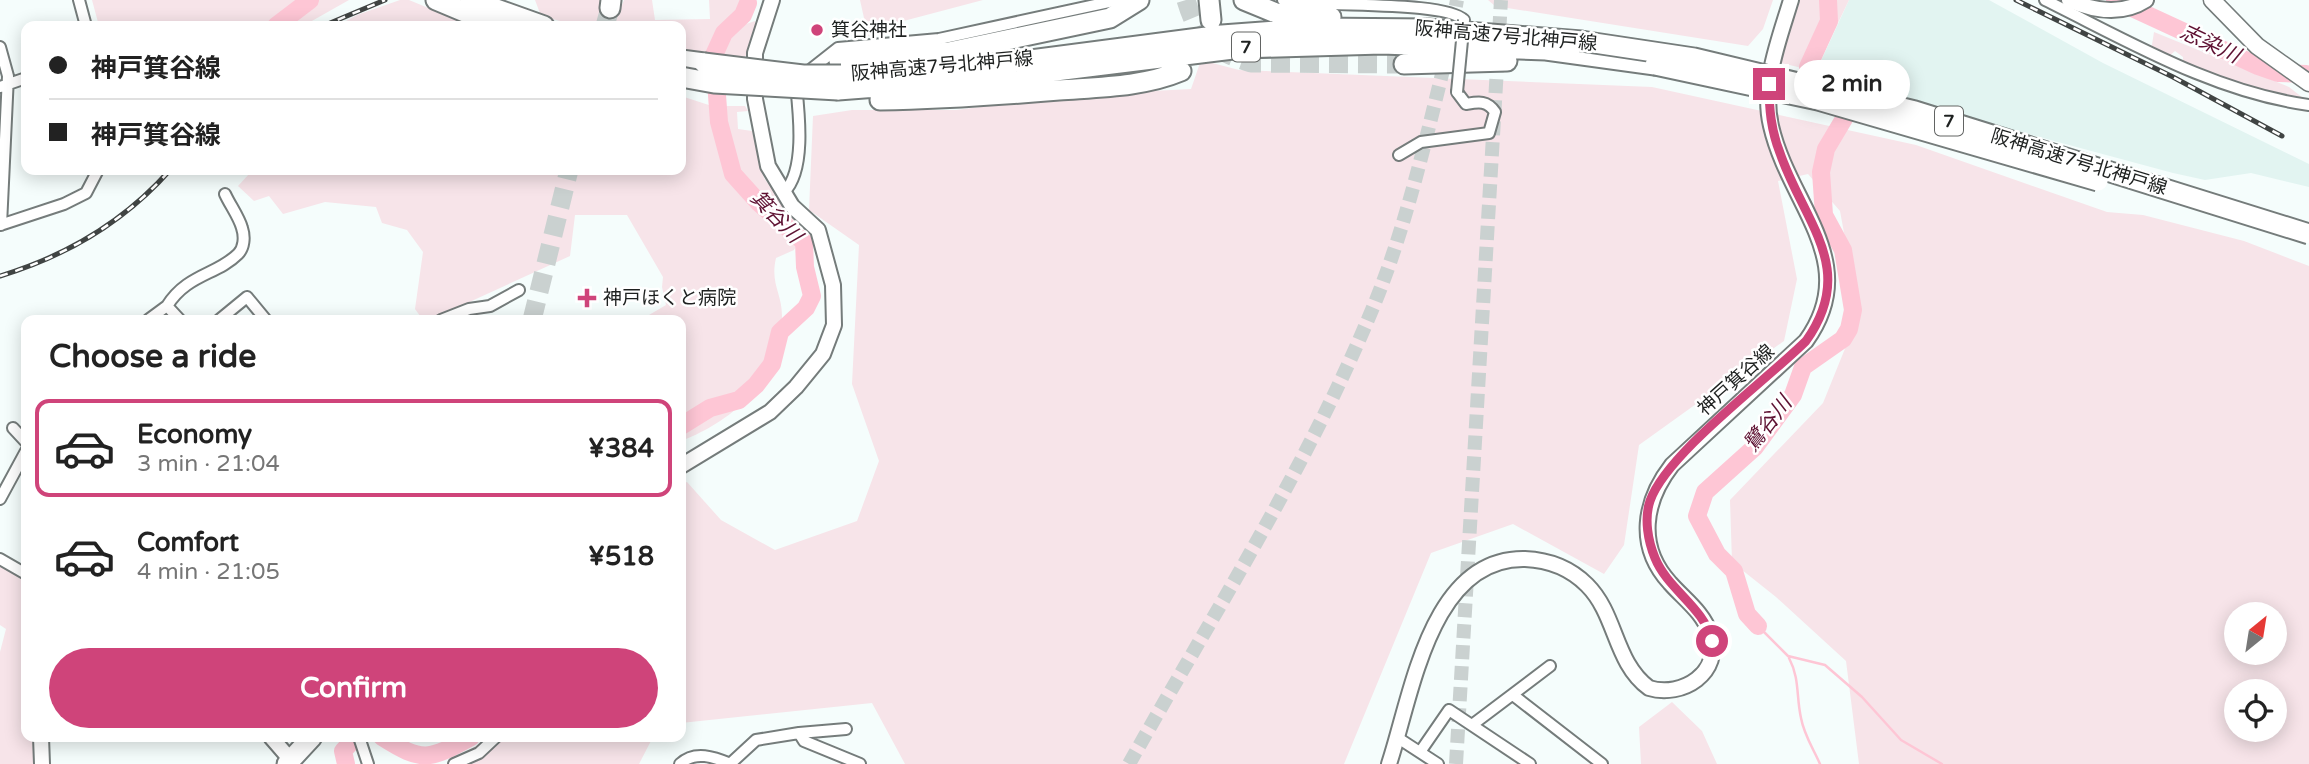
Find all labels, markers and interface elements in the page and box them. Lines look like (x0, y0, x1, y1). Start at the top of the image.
street label: 阪神高速7号北神戸線 (1414, 17, 1598, 55)
place label: 箕谷神社 (831, 19, 907, 41)
water label: 志染川 (2176, 19, 2246, 69)
marker: 箕谷神社 (809, 22, 825, 38)
road number: 7 (1232, 32, 1260, 62)
street label: 阪神高速7号北神戸線 (850, 47, 1034, 85)
text: 神戸箕谷線 (91, 53, 221, 84)
callout: 2 min (1794, 60, 1909, 108)
route end (1753, 68, 1785, 100)
text: 2 min (1821, 70, 1883, 98)
road number: 7 (1935, 106, 1963, 136)
text: 神戸箕谷線 (91, 120, 221, 151)
street label: 阪神高速7号北神戸線 (1988, 125, 2170, 199)
water label: 箕谷川 (745, 186, 808, 250)
place label: 神戸ほくと病院 (603, 287, 736, 309)
marker: 神戸ほくと病院 (577, 288, 597, 308)
text: Choose a ride (49, 338, 256, 376)
street label: 神戸箕谷線 (1693, 340, 1779, 420)
water label: 鷺谷川 (1739, 390, 1798, 457)
icon: car (53, 417, 116, 480)
text: Economy (137, 419, 252, 450)
text: ¥384 (588, 433, 654, 464)
text: 3 min · 21:04 (137, 450, 280, 478)
icon: car (53, 525, 116, 588)
text: Comfort (137, 527, 239, 558)
text: ¥518 (588, 541, 654, 572)
text: 4 min · 21:05 (137, 558, 280, 586)
north arrow (2224, 602, 2287, 665)
map controls (2224, 602, 2287, 742)
route start (1696, 625, 1728, 657)
button: Confirm (49, 648, 658, 728)
button: locate (2224, 679, 2287, 742)

